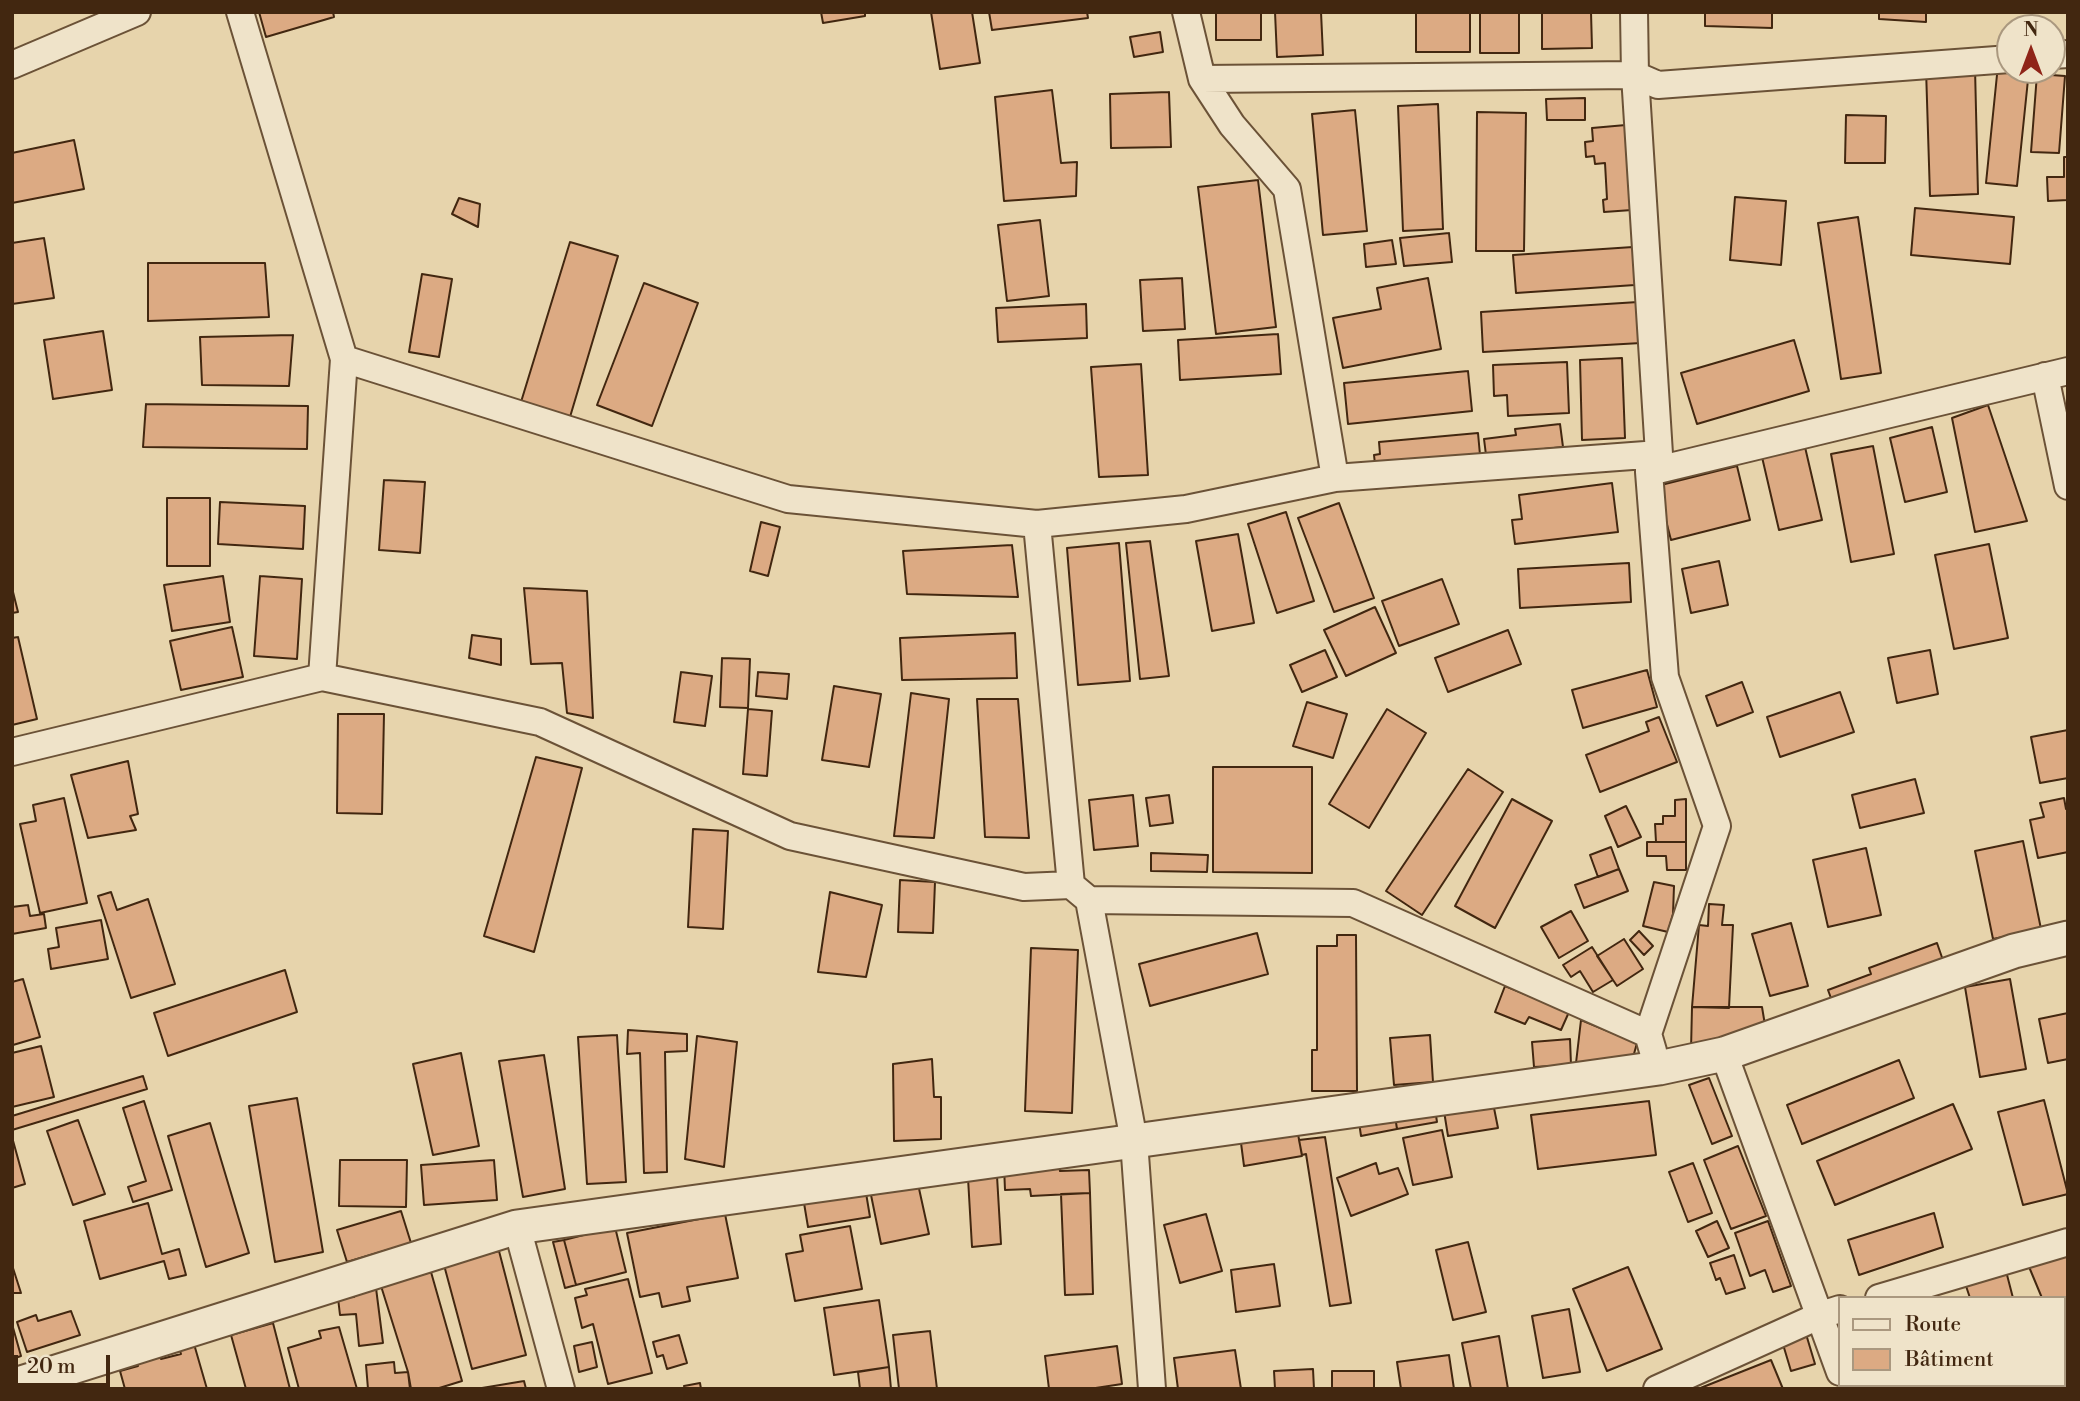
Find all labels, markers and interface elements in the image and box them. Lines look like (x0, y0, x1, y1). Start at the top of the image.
north arrow (1996, 14, 2066, 84)
text: N (2023, 18, 2039, 42)
legend (1839, 1296, 2066, 1387)
text: Route (1905, 1312, 1961, 1338)
scale bar (18, 1342, 114, 1386)
text: Bâtiment (1905, 1347, 1994, 1373)
text: 20 m (27, 1354, 76, 1380)

